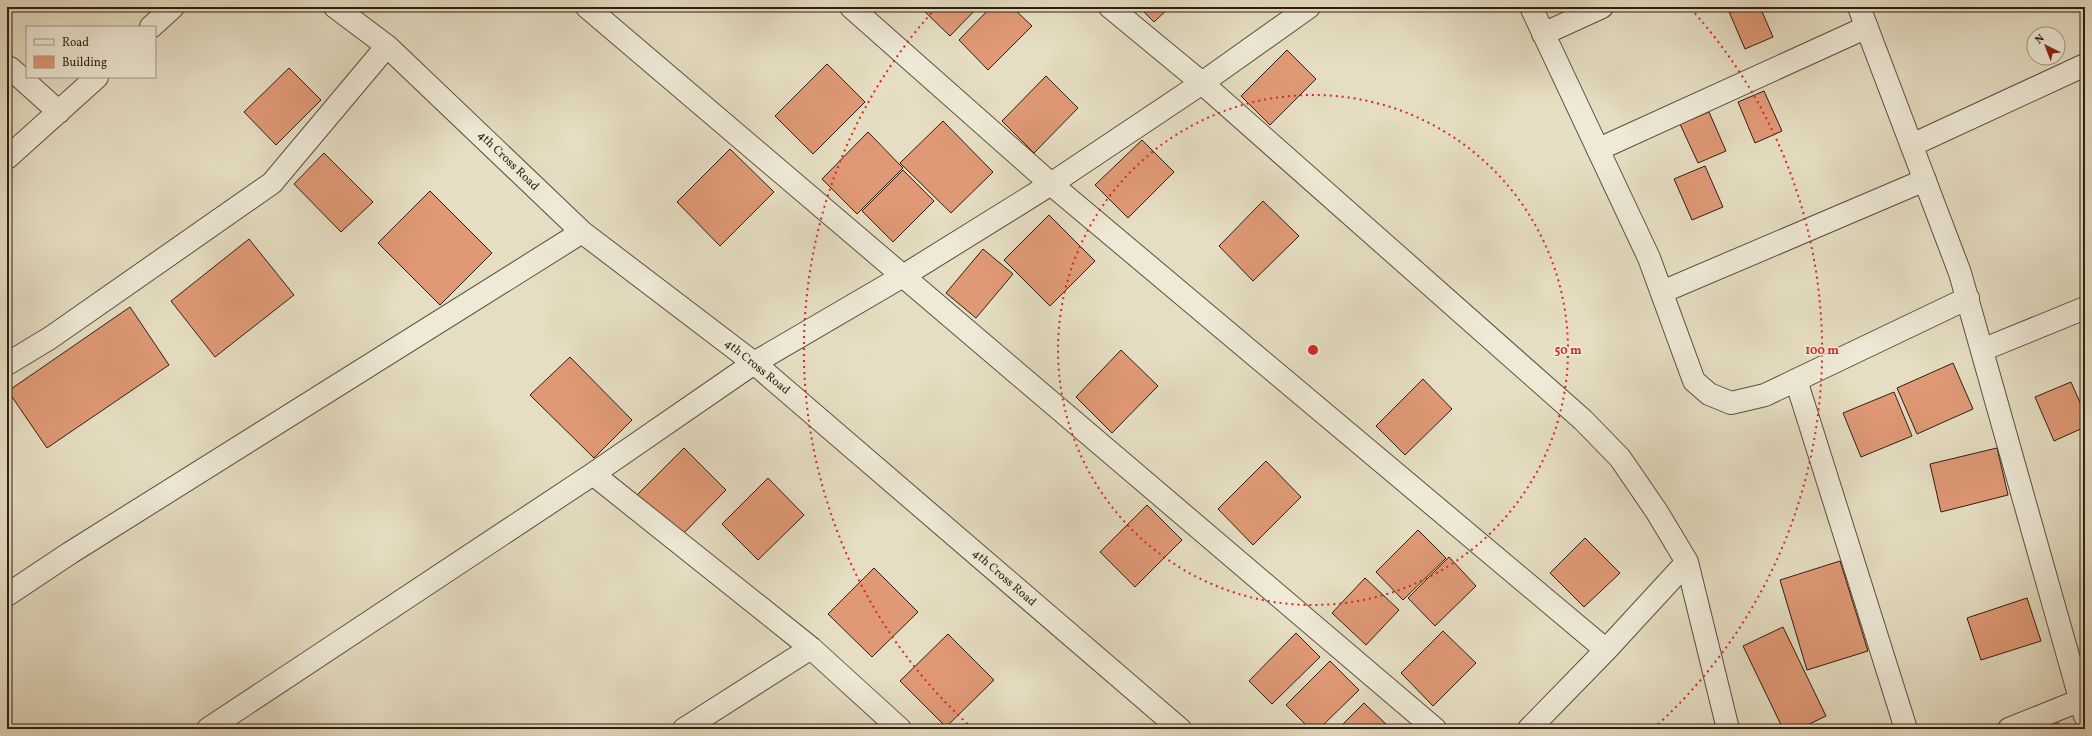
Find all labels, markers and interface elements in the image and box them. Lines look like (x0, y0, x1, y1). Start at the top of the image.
legend (26, 26, 156, 78)
north arrow (2026, 26, 2066, 66)
text: N (2032, 31, 2048, 48)
text: Road (62, 35, 89, 51)
text: Building (62, 55, 107, 71)
street label: 4th Cross Road (474, 127, 542, 195)
street label: 4th Cross Road (721, 336, 793, 399)
centre of rings (1306, 343, 1320, 357)
text: 50 m (1554, 343, 1582, 359)
text: 100 m (1805, 343, 1839, 359)
street label: 4th Cross Road (969, 546, 1040, 610)

